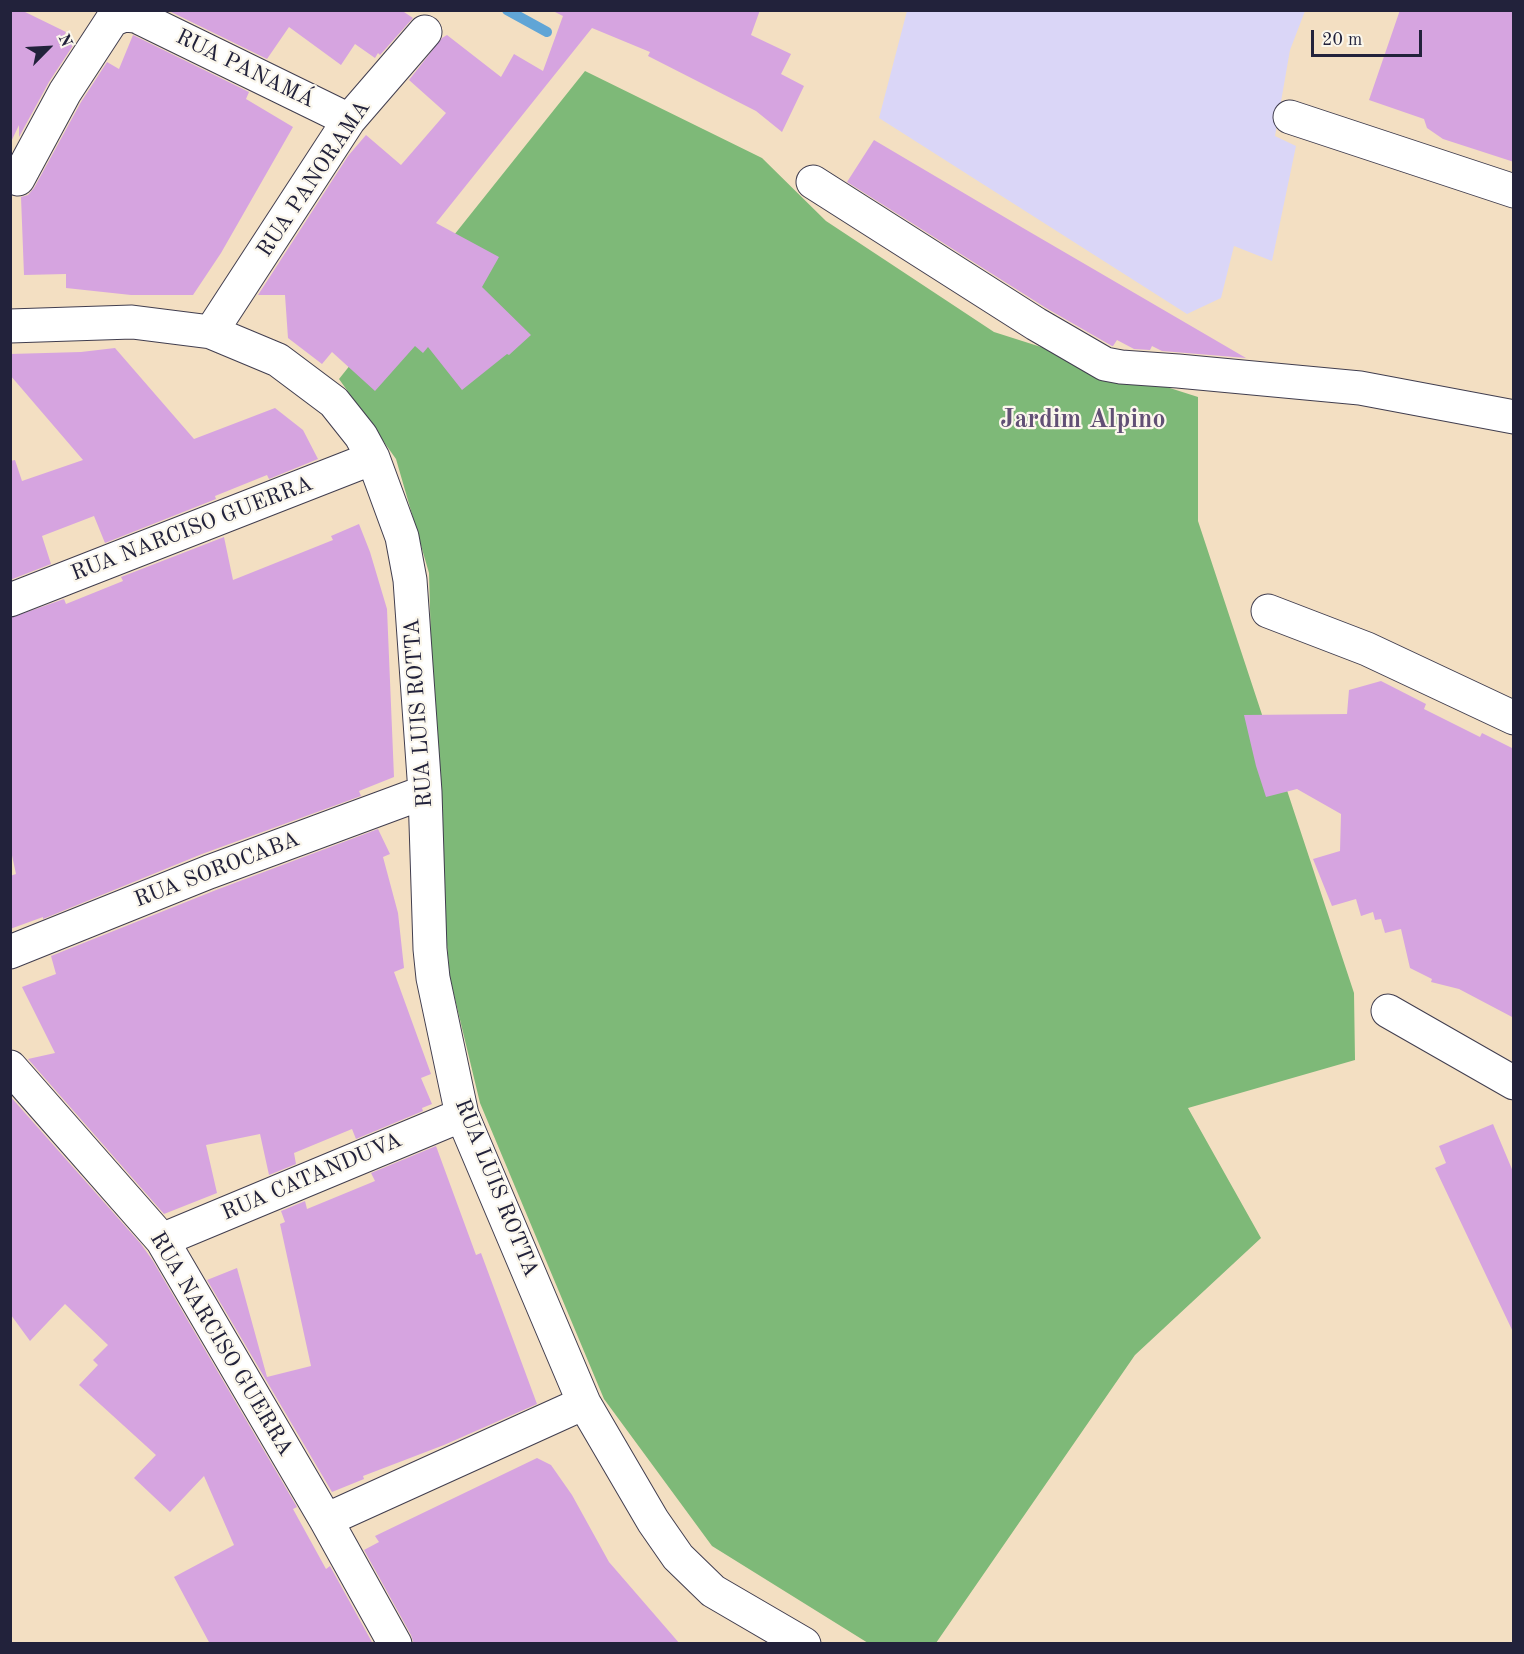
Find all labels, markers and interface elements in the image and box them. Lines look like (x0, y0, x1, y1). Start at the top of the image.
north arrow (18, 18, 78, 78)
scale bar (1314, 18, 1425, 56)
street label: RUA PANAMÁ (171, 24, 319, 114)
text: 20 m (1322, 31, 1362, 49)
text: N (55, 32, 74, 50)
street label: RUA PANORAMA (252, 96, 376, 262)
district label: Jardim Alpino (1000, 404, 1166, 436)
street label: RUA NARCISO GUERRA (67, 471, 317, 587)
street label: RUA LUIS ROTTA (399, 617, 439, 809)
street label: RUA SOROCABA (131, 826, 303, 914)
street label: RUA LUIS ROTTA (448, 1095, 544, 1281)
street label: RUA CATANDUVA (218, 1127, 406, 1227)
street label: RUA NARCISO GUERRA (144, 1227, 298, 1461)

